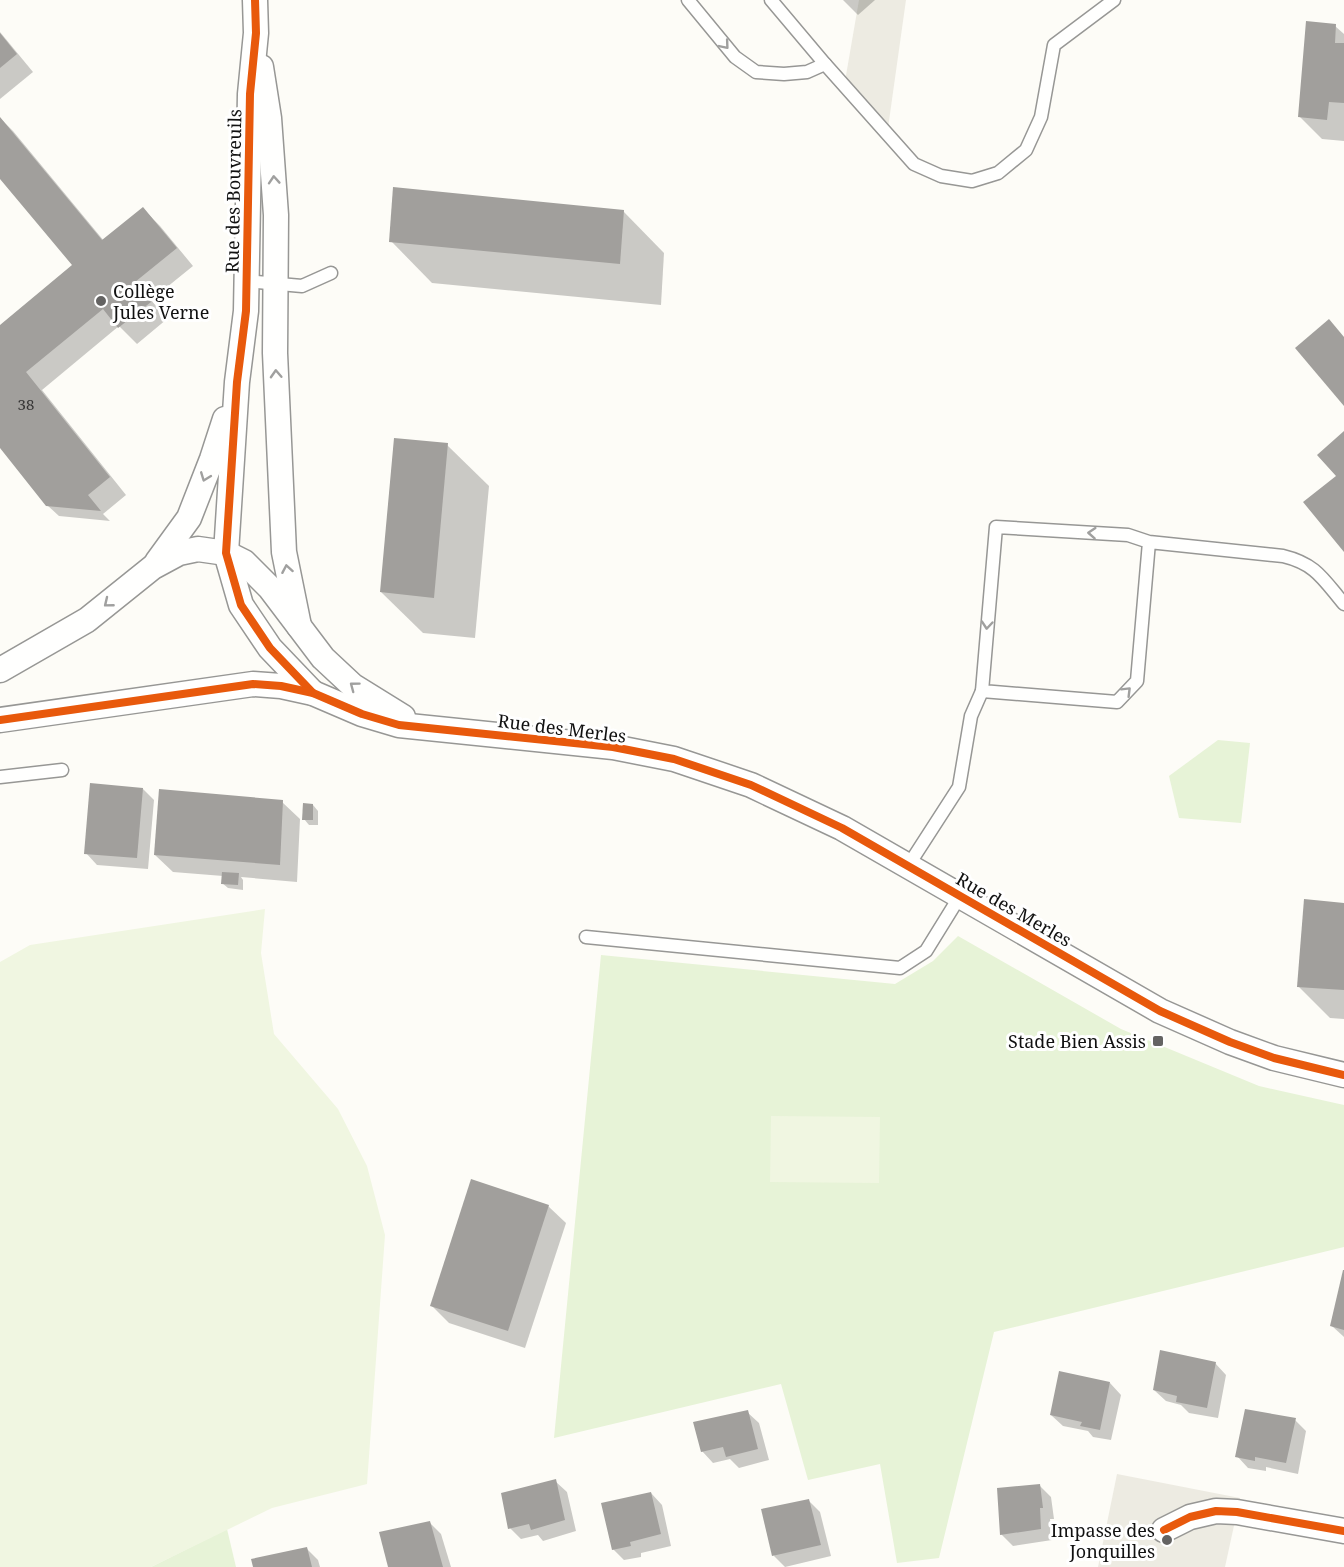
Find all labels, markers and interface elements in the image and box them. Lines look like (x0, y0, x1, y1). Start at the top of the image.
one-way arrow (718, 38, 729, 49)
street label: Rue des Bouvreuils (220, 109, 246, 273)
one-way arrow (268, 175, 281, 184)
place label: Collège Jules Verne (112, 279, 209, 324)
marker: Collège Jules Verne (94, 294, 108, 308)
one-way arrow (270, 370, 282, 379)
house number: 38 (18, 394, 34, 414)
one-way arrow (200, 471, 213, 482)
one-way arrow (1088, 527, 1097, 540)
one-way arrow (281, 564, 294, 574)
one-way arrow (104, 596, 115, 607)
one-way arrow (981, 620, 994, 629)
one-way arrow (349, 682, 360, 693)
one-way arrow (1120, 688, 1131, 698)
street label: Rue des Merles (496, 708, 628, 748)
street label: Rue des Merles (952, 866, 1076, 952)
place label: Stade Bien Assis (1008, 1029, 1146, 1053)
marker: Stade Bien Assis (1151, 1034, 1165, 1048)
place label: Impasse des Jonquilles (1051, 1518, 1155, 1563)
marker: Impasse des Jonquilles (1160, 1533, 1174, 1547)

